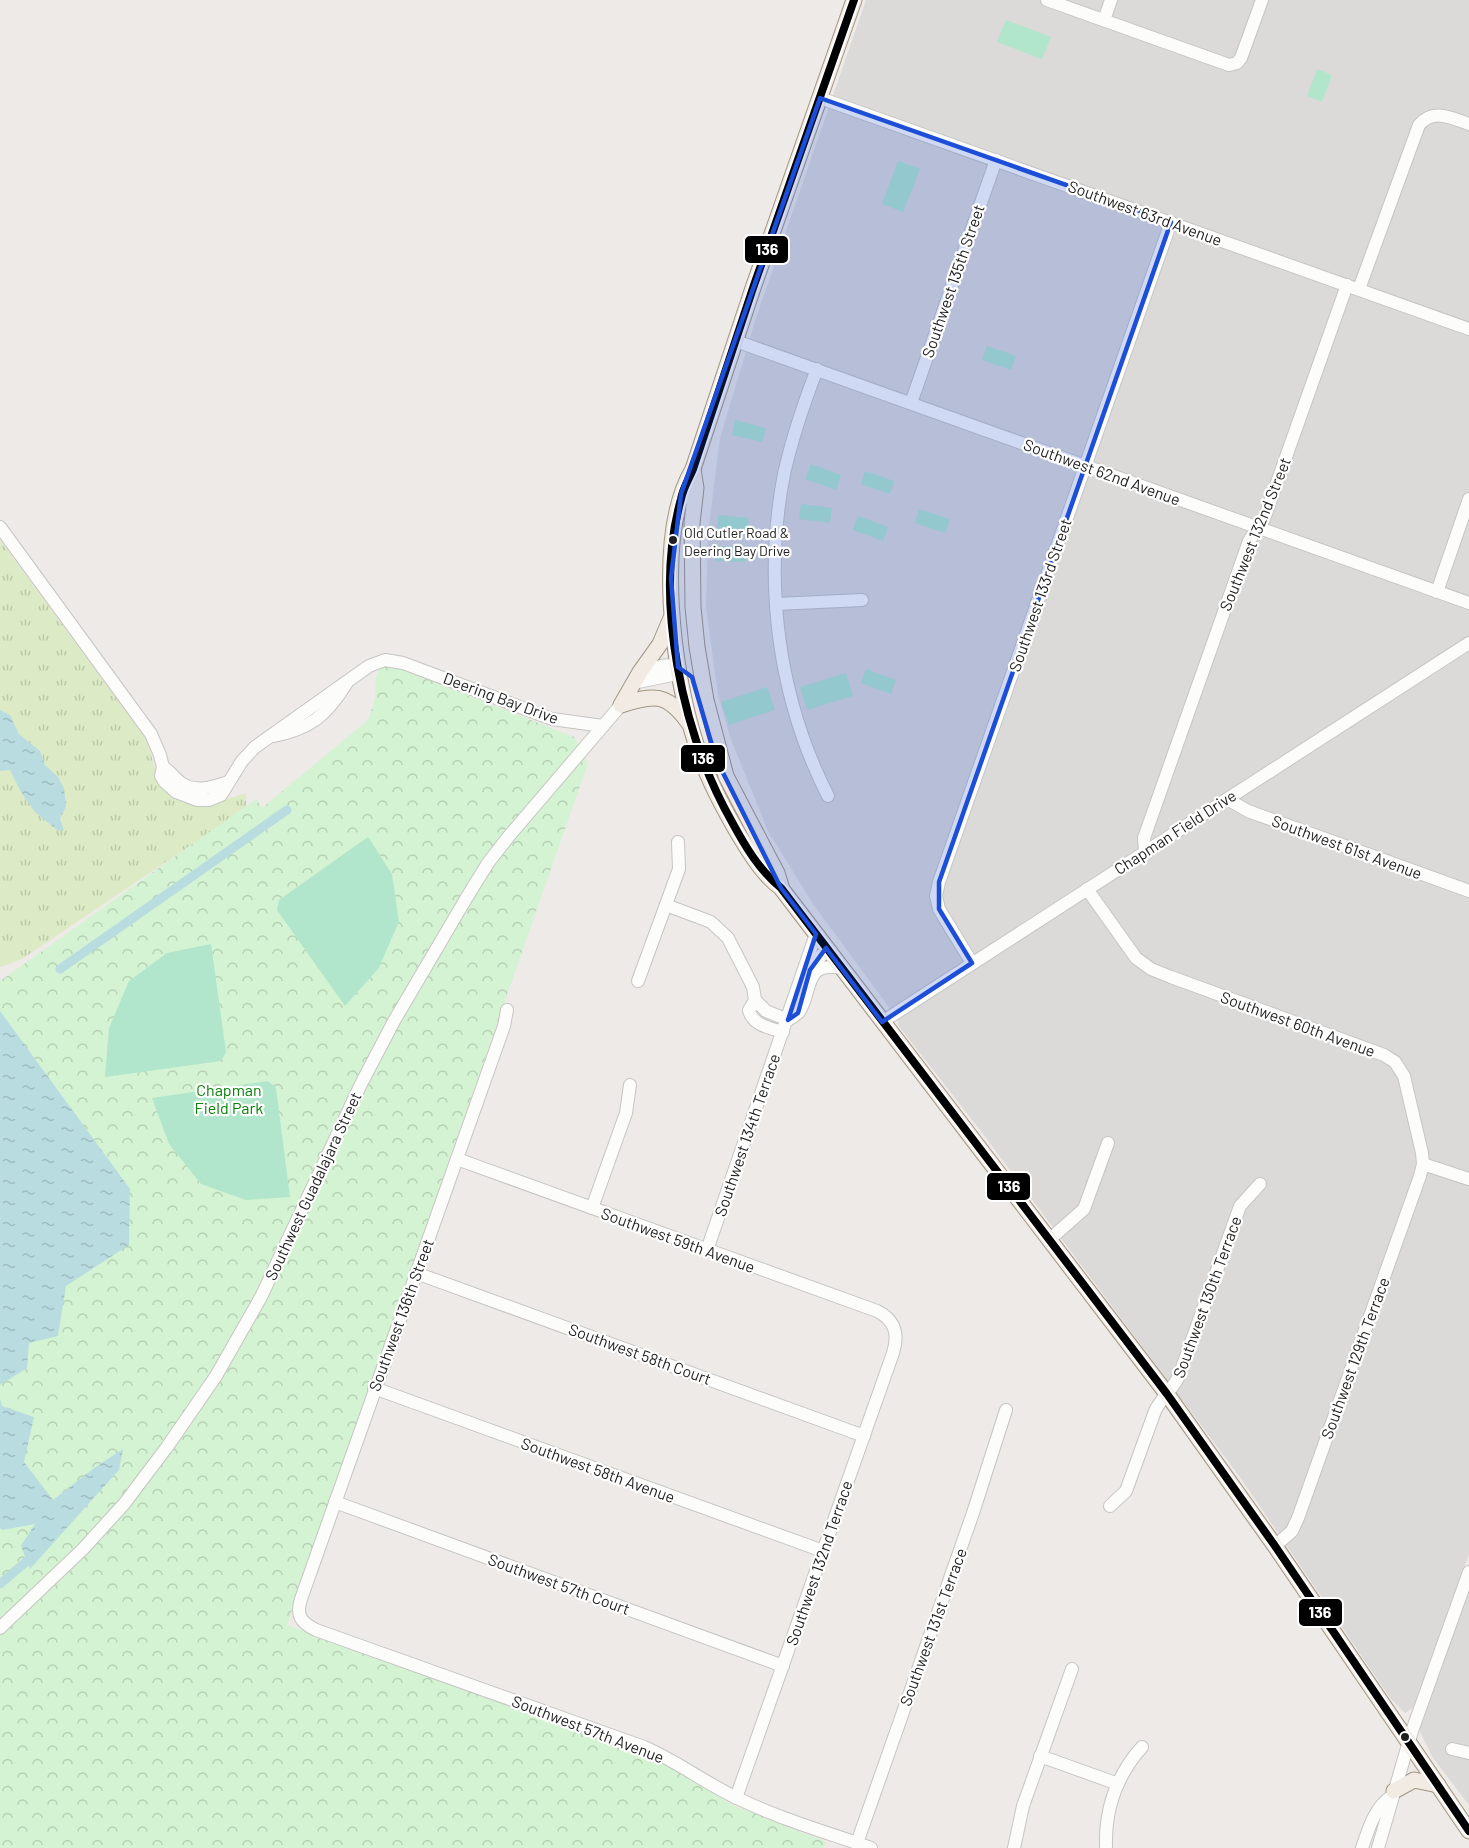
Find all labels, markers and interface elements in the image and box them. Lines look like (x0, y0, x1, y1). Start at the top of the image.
street label: Southwest 63rd Avenue (1066, 176, 1225, 249)
street label: Southwest 135th Street (917, 202, 988, 360)
line badge: 136 (744, 235, 789, 264)
text: 136 (756, 239, 779, 258)
street label: Southwest 62nd Avenue (1021, 434, 1183, 509)
street label: Southwest 132nd Street (1215, 454, 1294, 613)
street label: Southwest 133rd Street (1004, 516, 1075, 674)
place label: Old Cutler Road & Deering Bay Drive (684, 524, 790, 559)
marker: Old Cutler Road & Deering Bay Drive (667, 534, 679, 546)
street label: Deering Bay Drive (441, 668, 561, 727)
line badge: 136 (680, 744, 726, 773)
text: 136 (692, 748, 715, 767)
street label: Chapman Field Drive (1110, 785, 1239, 878)
street label: Southwest 61st Avenue (1269, 811, 1425, 883)
street label: Southwest 60th Avenue (1218, 987, 1378, 1060)
street label: Southwest 134th Terrace (710, 1051, 783, 1219)
park label: Chapman Field Park (195, 1080, 263, 1117)
street label: Southwest Guadalajara Street (260, 1089, 365, 1283)
line badge: 136 (986, 1172, 1031, 1201)
text: 136 (998, 1176, 1021, 1195)
street label: Southwest 59th Avenue (599, 1203, 758, 1276)
street label: Southwest 130th Terrace (1168, 1213, 1245, 1380)
street label: Southwest 136th Street (364, 1236, 437, 1394)
street label: Southwest 129th Terrace (1316, 1274, 1393, 1441)
street label: Southwest 58th Court (566, 1319, 714, 1388)
street label: Southwest 58th Avenue (519, 1433, 678, 1506)
street label: Southwest 132nd Terrace (781, 1478, 856, 1648)
street label: Southwest 131st Terrace (895, 1545, 970, 1708)
street label: Southwest 57th Court (486, 1549, 633, 1618)
line badge: 136 (1298, 1598, 1343, 1627)
text: 136 (1309, 1602, 1332, 1621)
street label: Southwest 57th Avenue (509, 1691, 667, 1766)
unlabelled marker (1399, 1731, 1411, 1743)

